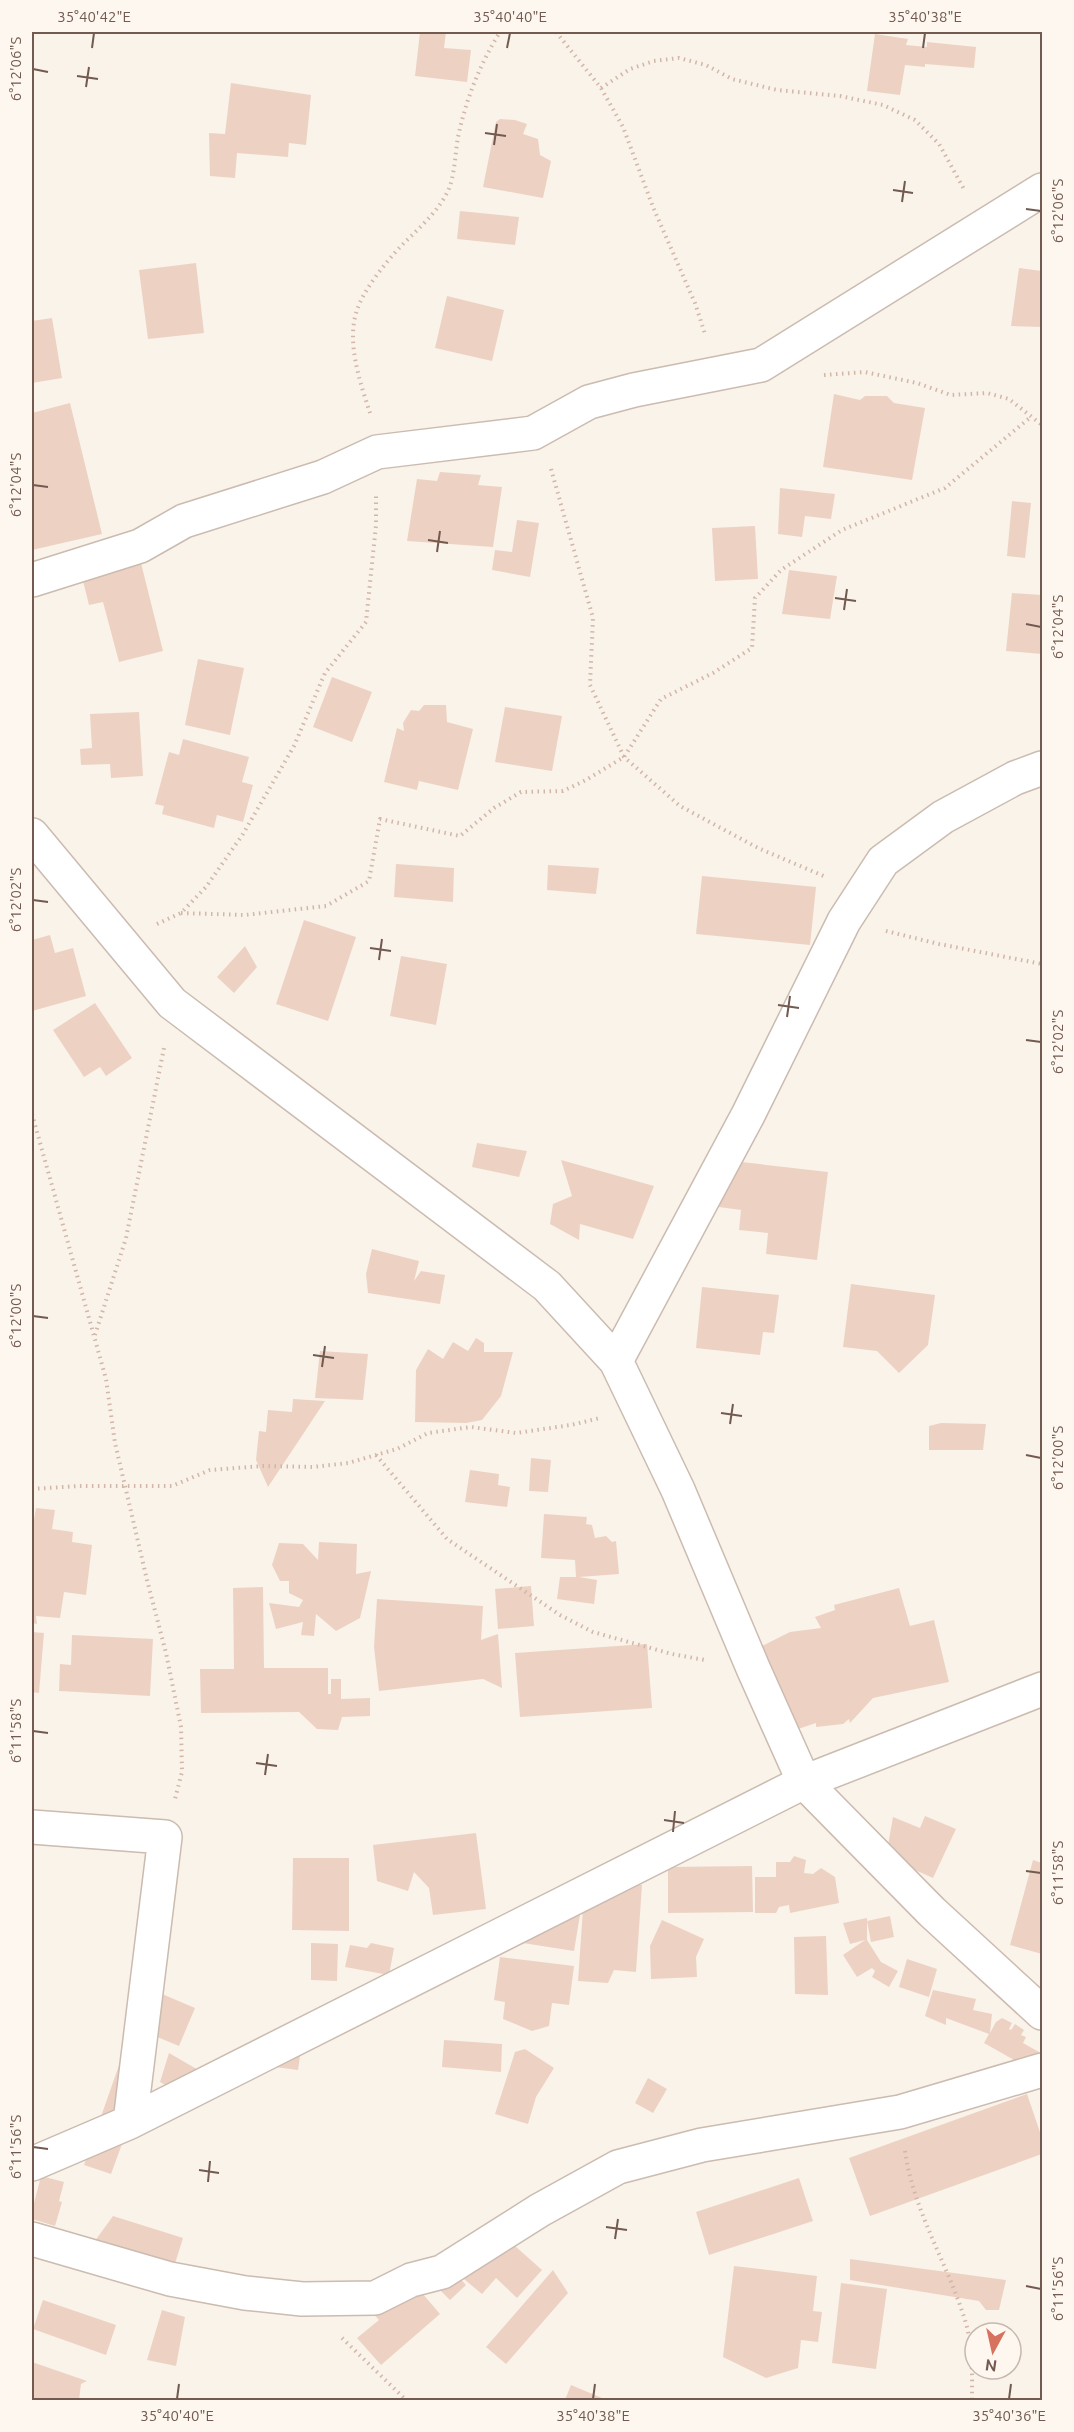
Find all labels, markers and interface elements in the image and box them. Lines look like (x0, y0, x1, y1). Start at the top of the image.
text: 35°40'42"E (57, 8, 131, 25)
text: 35°40'40"E (473, 8, 547, 25)
text: 35°40'38"E (888, 8, 962, 25)
text: 6°12'06"S (7, 37, 24, 101)
text: 6°12'06"S (1049, 179, 1066, 243)
text: 6°12'04"S (7, 453, 24, 517)
text: 6°12'04"S (1049, 595, 1066, 659)
text: 6°12'02"S (7, 868, 24, 932)
text: 6°12'02"S (1049, 1010, 1066, 1074)
text: 6°12'00"S (7, 1284, 24, 1348)
text: 6°12'00"S (1049, 1426, 1066, 1490)
text: 6°11'58"S (7, 1699, 24, 1763)
text: 6°11'58"S (1049, 1841, 1066, 1905)
text: 6°11'56"S (7, 2115, 24, 2179)
text: 6°11'56"S (1049, 2257, 1066, 2321)
north arrow (963, 2321, 1023, 2381)
text: N (984, 2356, 998, 2376)
text: 35°40'40"E (140, 2407, 214, 2424)
text: 35°40'38"E (556, 2407, 630, 2424)
text: 35°40'36"E (972, 2407, 1046, 2424)

